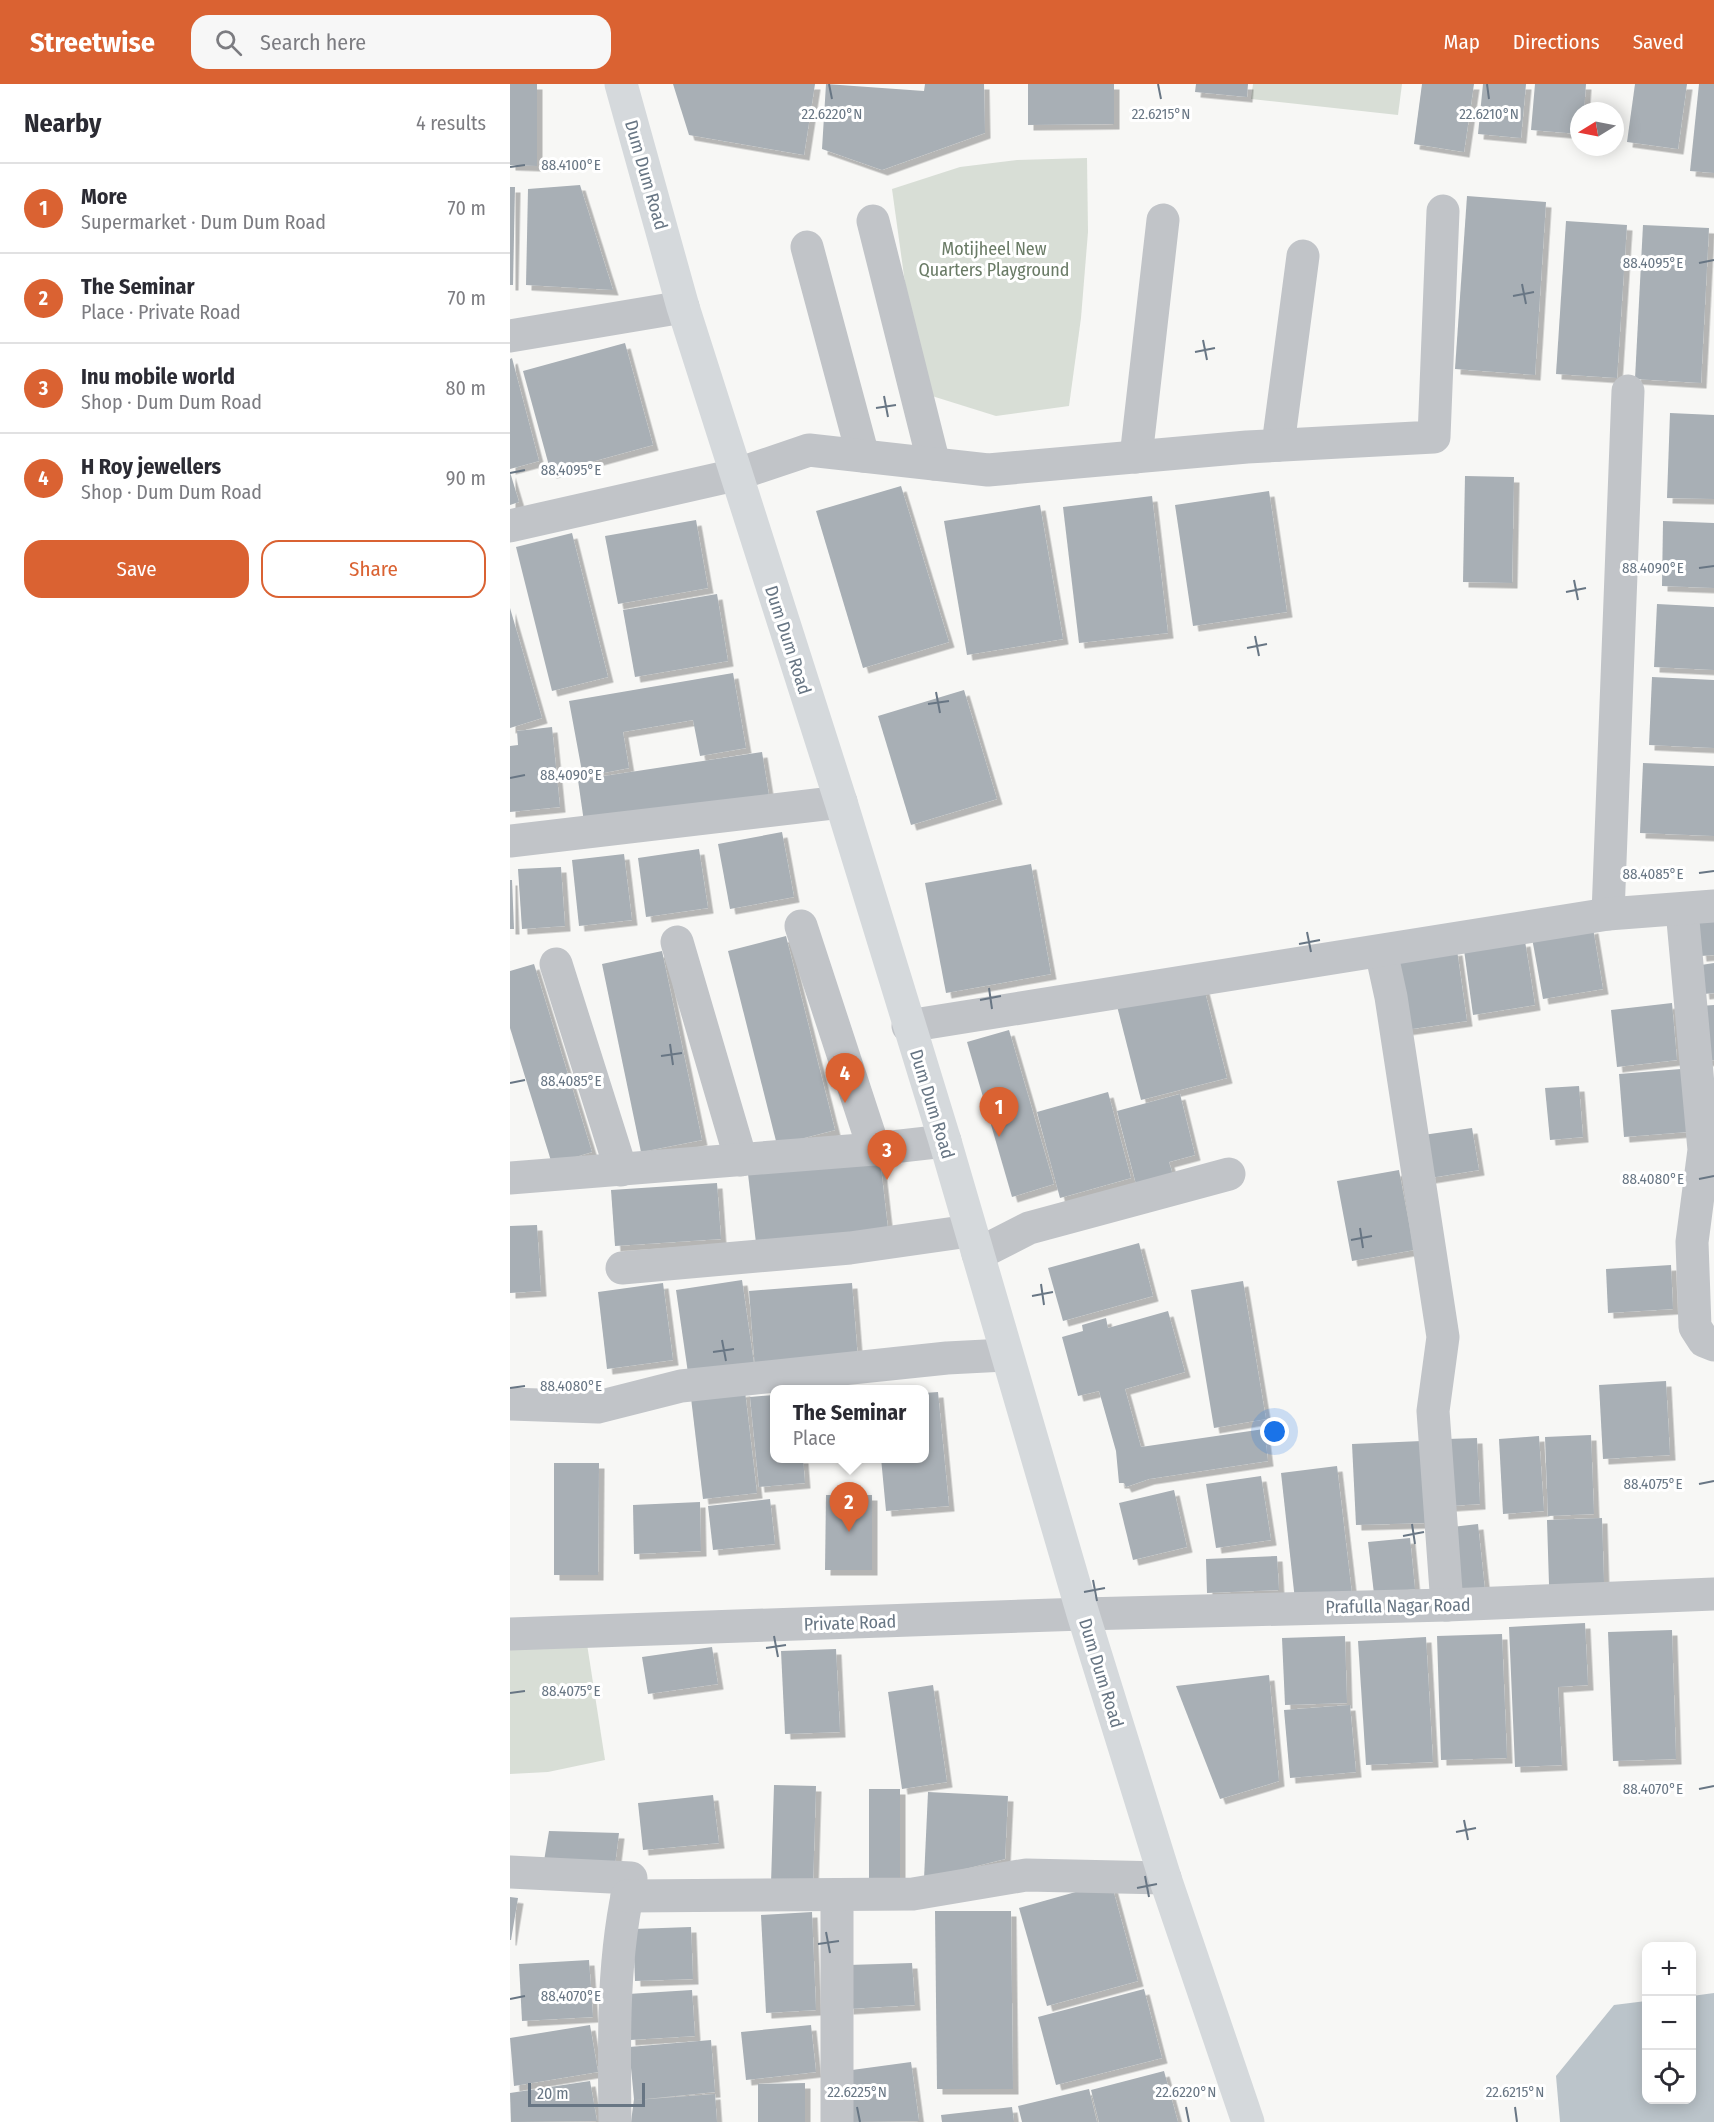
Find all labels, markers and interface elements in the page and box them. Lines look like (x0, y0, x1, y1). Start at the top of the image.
search box (191, 15, 611, 69)
text: Streetwise (30, 26, 155, 59)
icon: search (212, 26, 245, 59)
text: Search here (260, 29, 366, 56)
text: Map (1443, 29, 1480, 55)
text: Directions (1513, 29, 1600, 55)
text: Saved (1633, 29, 1684, 55)
north arrow (1570, 102, 1624, 156)
text: 22.6220°N (802, 105, 862, 123)
text: 22.6215°N (1132, 105, 1190, 123)
text: 22.6210°N (1459, 105, 1519, 123)
text: Nearby (24, 108, 101, 139)
text: 4 results (416, 111, 486, 135)
street label: Dum Dum Road (620, 118, 672, 232)
text: 88.4100°E (541, 156, 601, 174)
text: More (81, 183, 127, 210)
text: 1 (39, 196, 48, 220)
text: 70 m (448, 196, 486, 220)
text: Supermarket · Dum Dum Road (81, 210, 326, 234)
park label: Motijheel New Quarters Playground (919, 238, 1069, 281)
text: 88.4095°E (1623, 254, 1683, 272)
text: The Seminar (81, 273, 195, 300)
text: 2 (39, 286, 48, 310)
text: 70 m (448, 286, 486, 310)
text: Place · Private Road (81, 300, 241, 324)
text: Inu mobile world (81, 363, 235, 390)
text: 3 (39, 376, 48, 400)
text: 80 m (446, 376, 486, 400)
text: Shop · Dum Dum Road (81, 390, 262, 414)
text: H Roy jewellers (81, 453, 221, 480)
text: 88.4095°E (541, 461, 601, 479)
text: 4 (38, 466, 49, 490)
text: 90 m (446, 466, 486, 490)
text: Shop · Dum Dum Road (81, 480, 262, 504)
button: Save (24, 540, 249, 598)
button: Share (261, 540, 486, 598)
text: 88.4090°E (1622, 559, 1684, 577)
street label: Dum Dum Road (760, 583, 816, 697)
text: 88.4090°E (540, 766, 602, 784)
text: 88.4085°E (1622, 865, 1684, 883)
street label: Dum Dum Road (905, 1047, 959, 1161)
pin: 4 (826, 1054, 864, 1103)
text: 88.4085°E (540, 1072, 602, 1090)
pin: 1 (980, 1088, 1018, 1137)
pin: 3 (868, 1130, 907, 1180)
text: 88.4080°E (1622, 1170, 1684, 1188)
text: 88.4080°E (540, 1377, 602, 1395)
popup (770, 1385, 929, 1463)
text: The Seminar (793, 1399, 906, 1426)
your location (1260, 1417, 1289, 1446)
text: Place (793, 1426, 836, 1450)
text: 88.4075°E (1623, 1475, 1683, 1493)
pin: 2 (830, 1482, 868, 1532)
street label: Prafulla Nagar Road (1325, 1594, 1471, 1618)
street label: Private Road (803, 1610, 897, 1636)
street label: Dum Dum Road (1074, 1616, 1128, 1730)
text: 88.4075°E (541, 1682, 601, 1700)
text: 88.4070°E (1623, 1780, 1683, 1798)
map controls (1642, 1942, 1696, 2104)
button: + (1642, 1942, 1696, 1996)
text: 88.4070°E (541, 1987, 601, 2005)
button: − (1642, 1996, 1696, 2050)
button: locate (1642, 2050, 1696, 2104)
scale bar (528, 2080, 645, 2108)
text: 22.6225°N (827, 2083, 887, 2101)
text: 22.6220°N (1156, 2083, 1216, 2101)
text: 22.6215°N (1486, 2083, 1544, 2101)
text: 20 m (537, 2084, 568, 2103)

